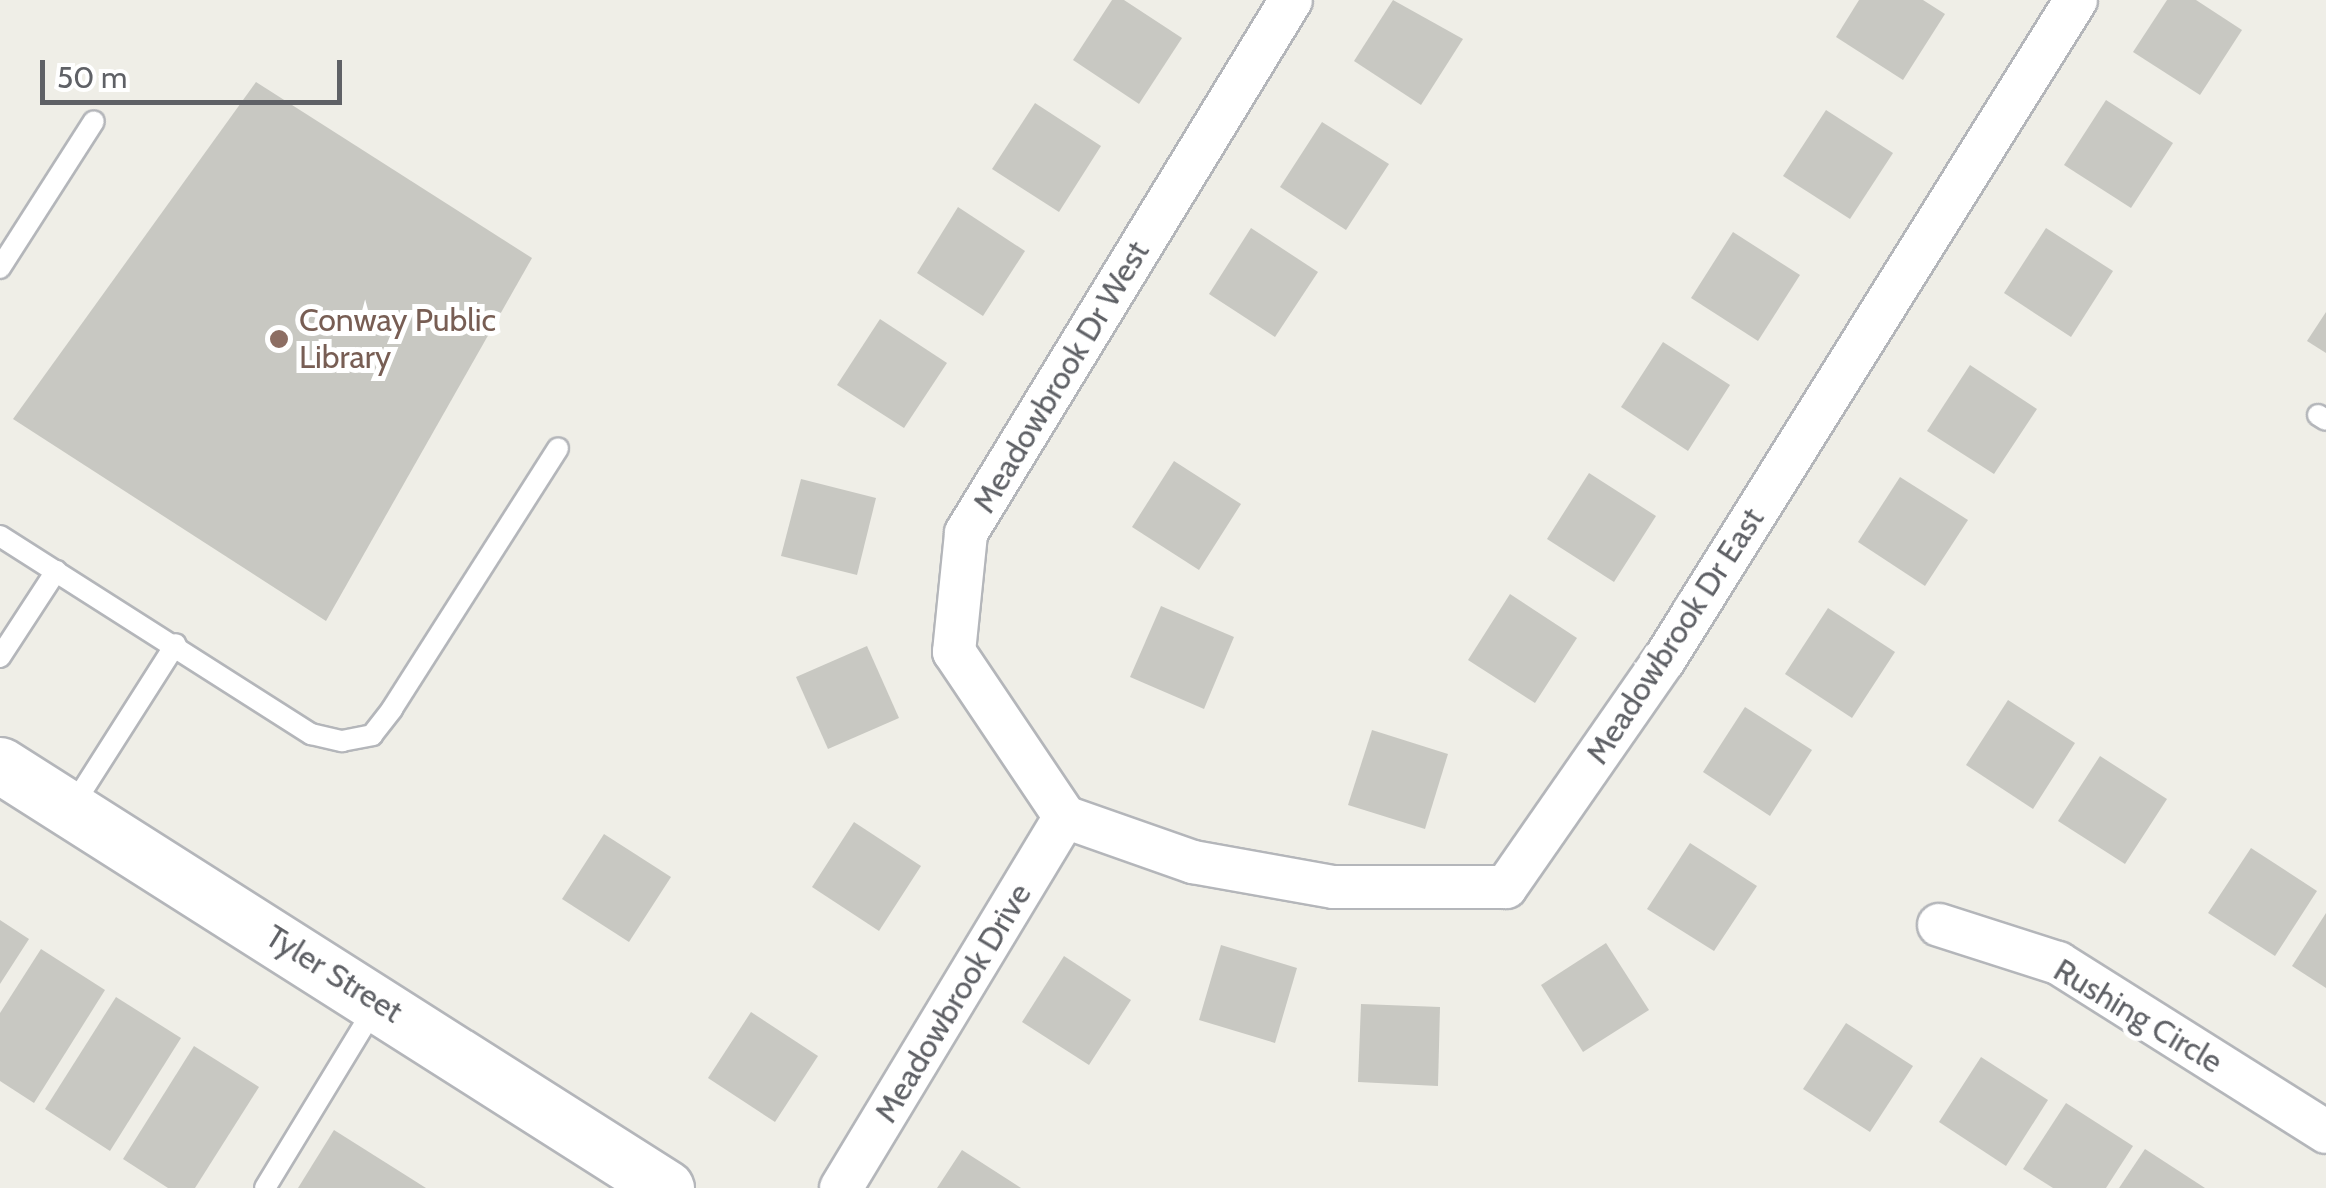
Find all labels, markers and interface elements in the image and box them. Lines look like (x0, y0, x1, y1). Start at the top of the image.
scale bar (45, 40, 348, 102)
text: 50 m (57, 59, 127, 96)
street label: Meadowbrook Dr West (965, 234, 1157, 520)
place label: Conway Public Library (299, 302, 496, 377)
marker: Conway Public Library (268, 328, 290, 350)
street label: Meadowbrook Dr East (1578, 501, 1772, 771)
street label: Meadowbrook Drive (867, 877, 1039, 1129)
street label: Tyler Street (259, 917, 409, 1031)
street label: Rushing Circle (2047, 951, 2229, 1081)

